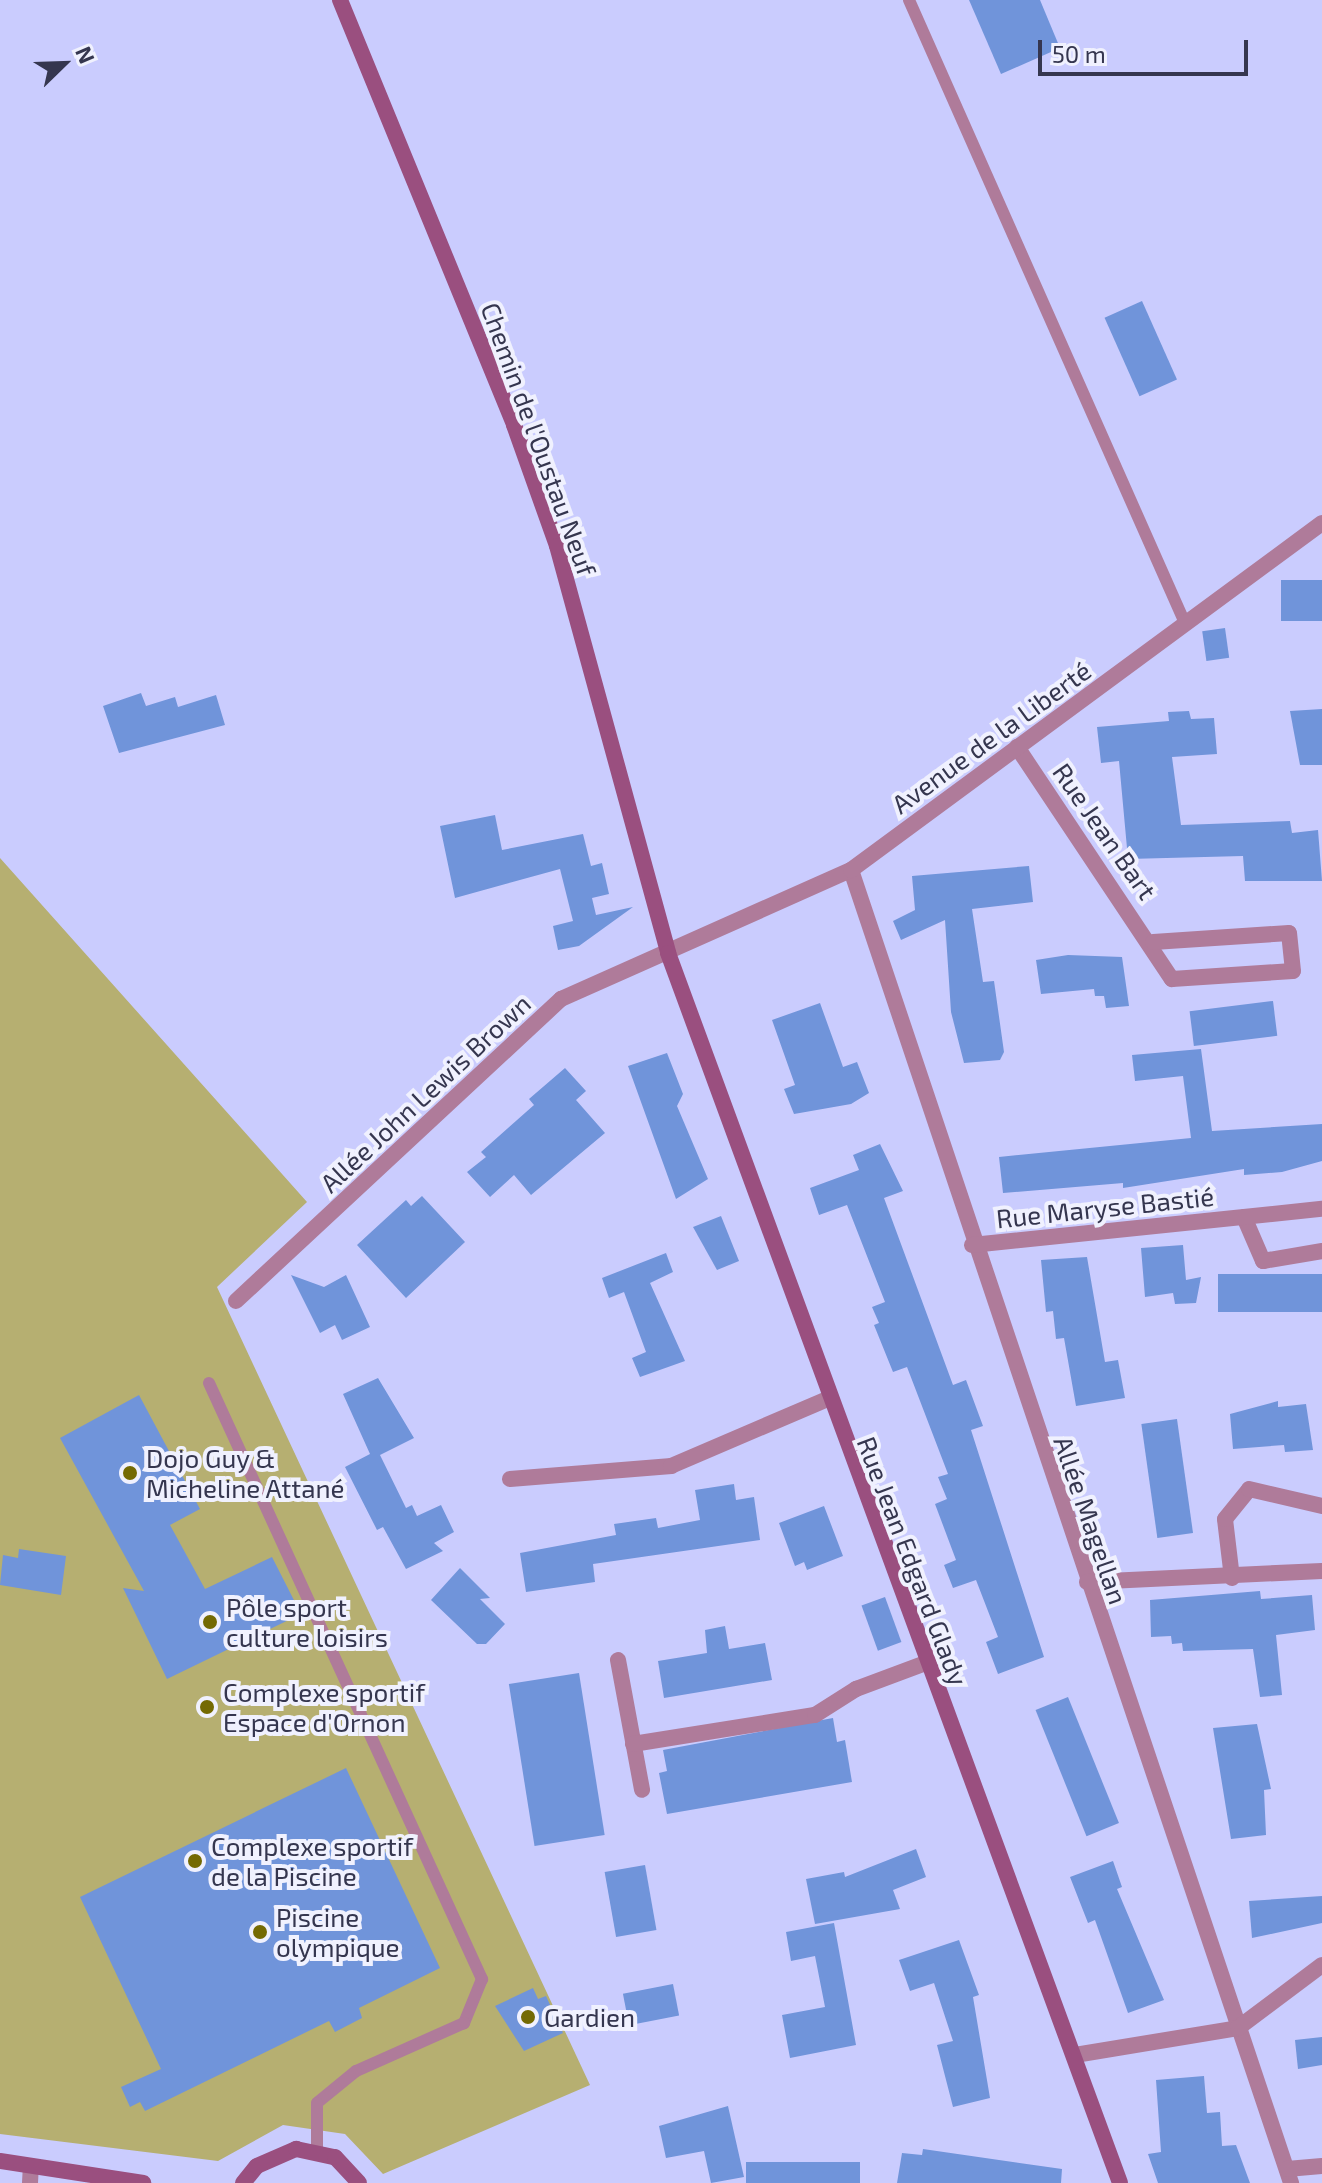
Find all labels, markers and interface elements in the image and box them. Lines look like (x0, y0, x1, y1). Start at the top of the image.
north arrow (24, 24, 104, 104)
scale bar (1042, 24, 1252, 74)
text: 50 m (1052, 39, 1106, 68)
text: N (71, 42, 101, 67)
street label: Chemin de l'Oustau Neuf (475, 298, 603, 580)
street label: Avenue de la Liberté (885, 654, 1097, 820)
street label: Rue Jean Bart (1047, 757, 1163, 905)
street label: Allée John Lewis Brown (313, 987, 537, 1199)
street label: Rue Maryse Bastié (995, 1180, 1215, 1234)
street label: Rue Jean Edgard Glady (851, 1432, 975, 1690)
street label: Allée Magellan (1048, 1432, 1134, 1608)
place label: Dojo Guy & Micheline Attané (146, 1442, 345, 1504)
marker: Dojo Guy & Micheline Attané (121, 1464, 139, 1482)
place label: Pôle sport culture loisirs (226, 1591, 388, 1652)
marker: Pôle sport culture loisirs (201, 1613, 219, 1631)
place label: Complexe sportif Espace d'Ornon (223, 1676, 425, 1738)
marker: Complexe sportif Espace d'Ornon (198, 1698, 216, 1716)
place label: Complexe sportif de la Piscine (211, 1830, 413, 1892)
marker: Complexe sportif de la Piscine (186, 1852, 204, 1870)
place label: Piscine olympique (276, 1901, 400, 1962)
marker: Piscine olympique (251, 1923, 269, 1941)
place label: Gardien (544, 2001, 635, 2033)
marker: Gardien (519, 2008, 537, 2026)

